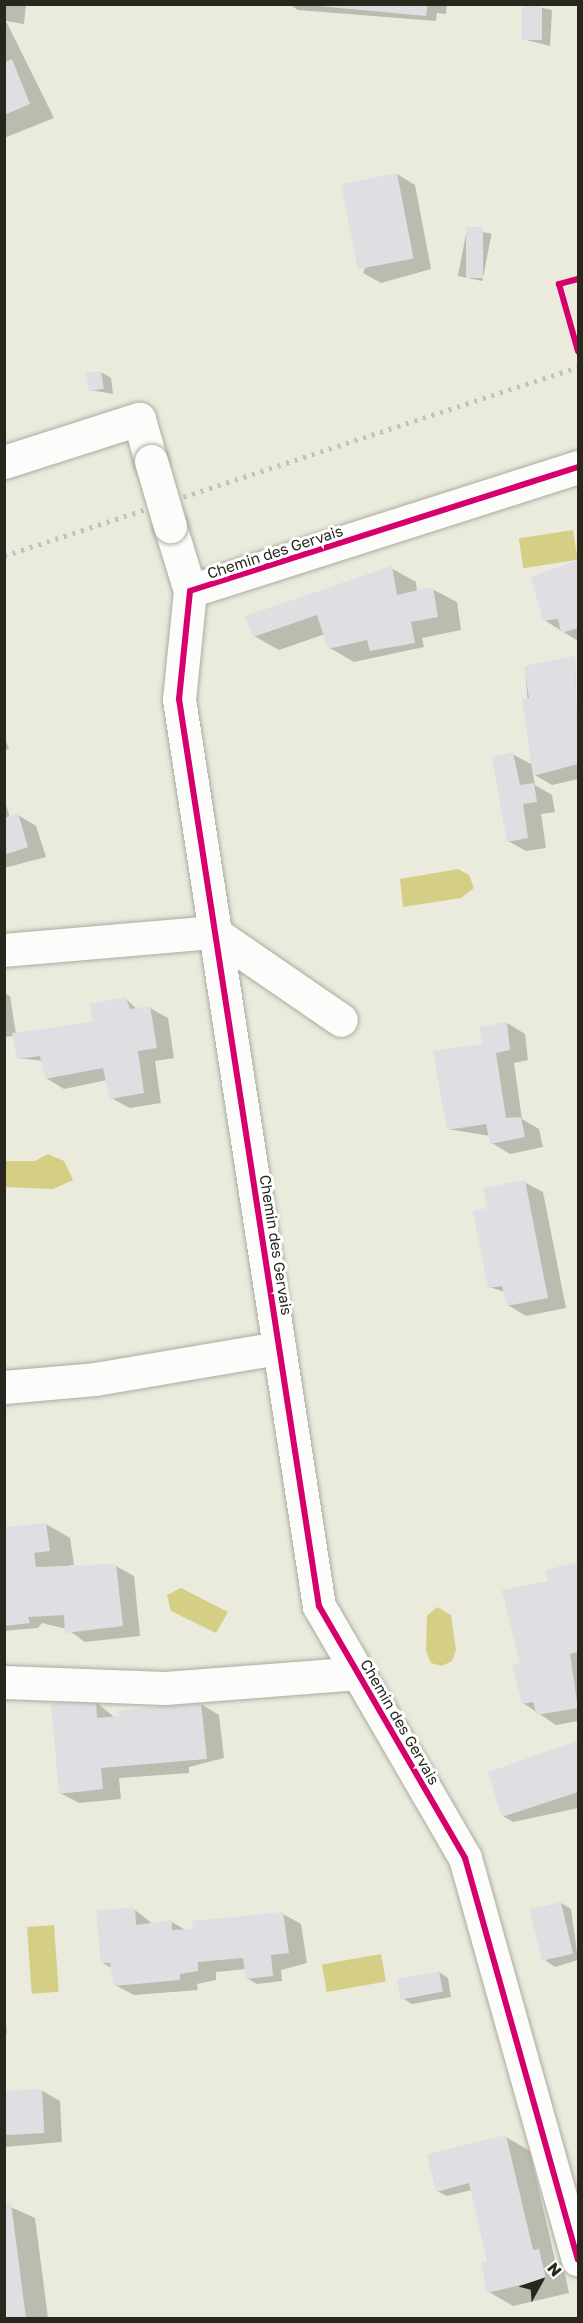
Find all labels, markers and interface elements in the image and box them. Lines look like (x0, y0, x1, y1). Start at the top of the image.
street label: Chemin des Gervais (205, 522, 345, 582)
street label: Chemin des Gervais (256, 1173, 296, 1317)
street label: Chemin des Gervais (357, 1656, 443, 1788)
north arrow (511, 2251, 571, 2311)
text: N (543, 2258, 566, 2281)

